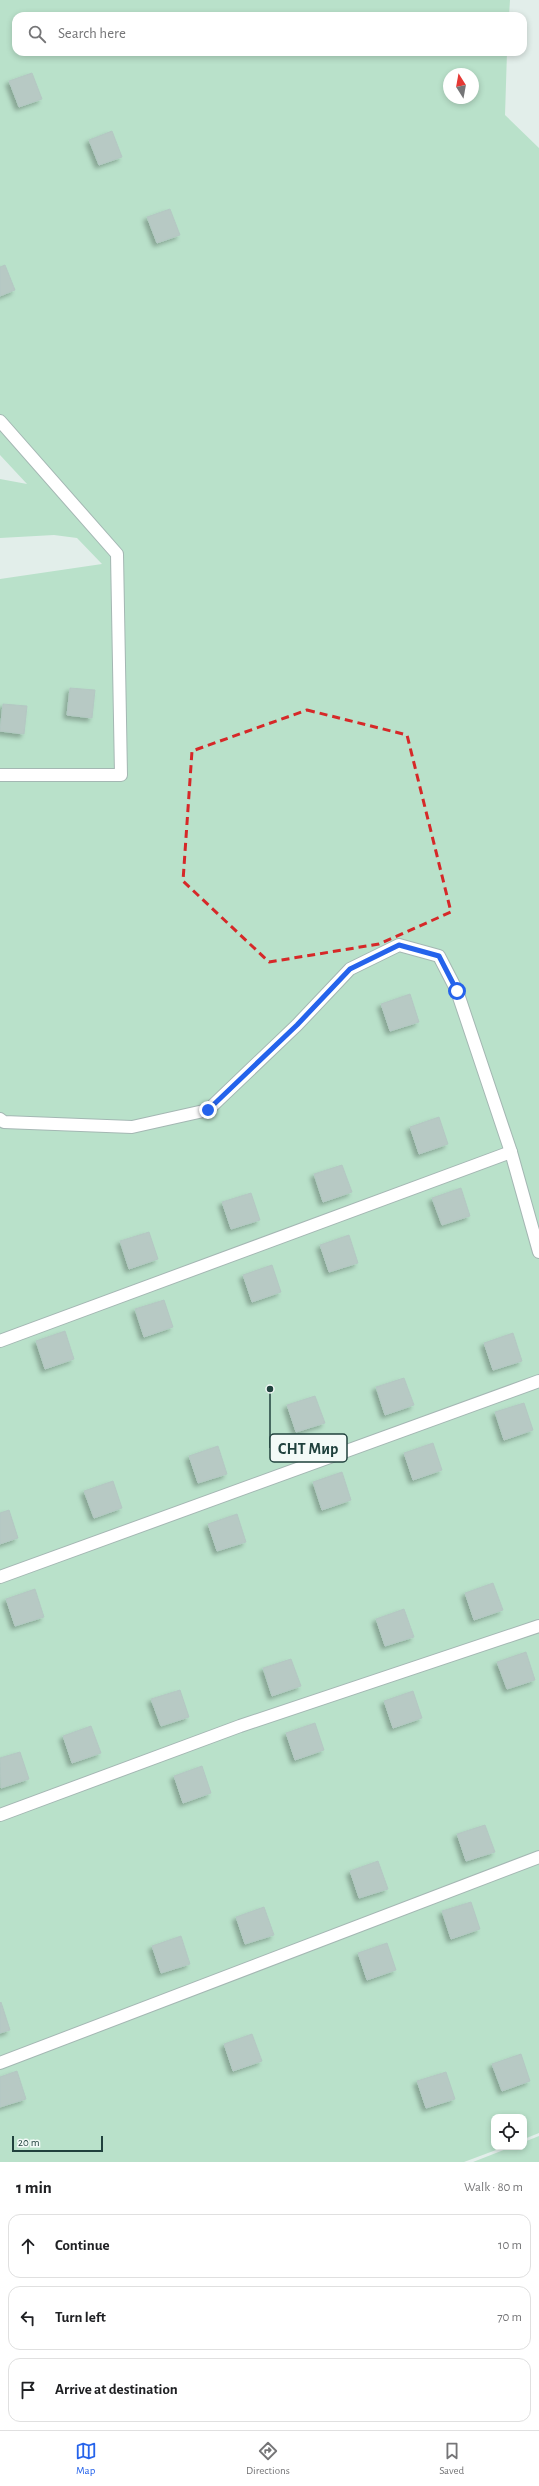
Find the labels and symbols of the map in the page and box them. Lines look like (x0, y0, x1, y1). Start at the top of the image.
north arrow (443, 68, 479, 104)
route start (448, 982, 466, 1000)
route end (199, 1101, 217, 1119)
callout: СНТ Мир (270, 1434, 347, 1462)
text: СНТ Мир (278, 1441, 338, 1457)
scale bar (12, 2134, 103, 2153)

